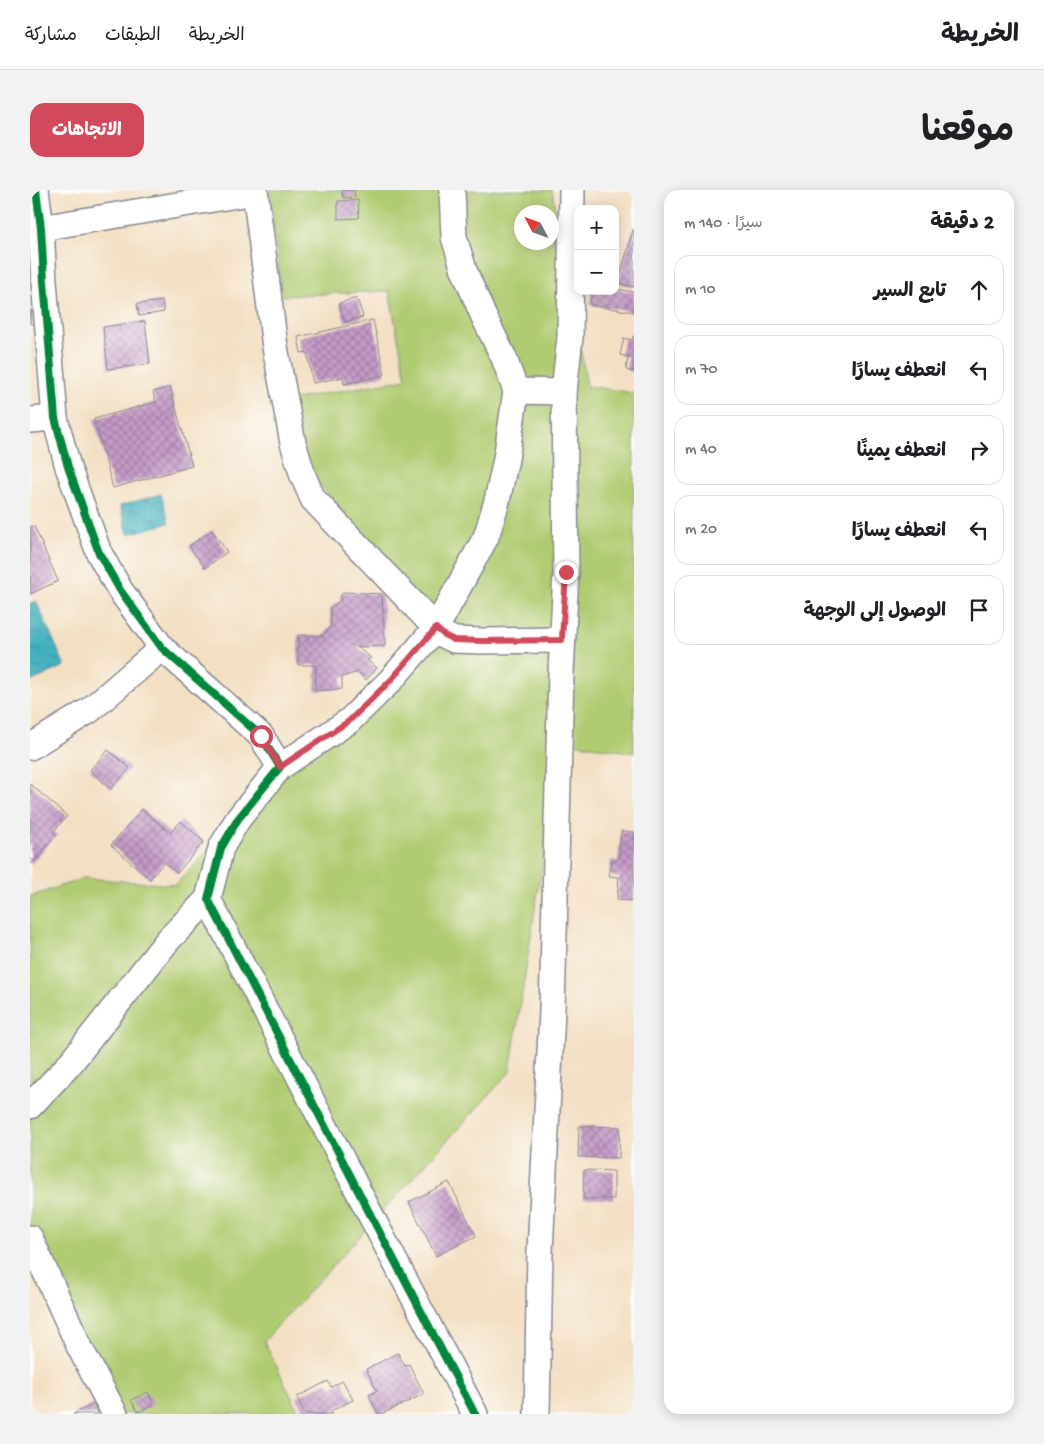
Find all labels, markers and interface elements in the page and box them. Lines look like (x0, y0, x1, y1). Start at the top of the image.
text: الخريطة (941, 22, 1019, 51)
text: مشاركة (25, 26, 77, 47)
text: الطبقات (105, 26, 161, 47)
text: الخريطة (189, 26, 245, 47)
button: الاتجاهات (30, 103, 144, 157)
text: موقعنا (921, 113, 1014, 154)
north arrow (514, 205, 559, 250)
map controls (574, 205, 619, 295)
button: + (574, 205, 619, 250)
text: 2 دقيقة (930, 212, 994, 237)
text: سيرًا · 140 m (684, 215, 763, 234)
button: − (574, 250, 619, 295)
icon: ahead (965, 276, 993, 304)
text: 10 m (685, 281, 716, 300)
text: تابع السير (874, 281, 946, 304)
icon: left (965, 356, 993, 384)
text: 70 m (685, 361, 718, 380)
text: انعطف يسارًا (852, 361, 946, 384)
icon: right (965, 436, 993, 464)
text: 40 m (685, 441, 717, 460)
text: انعطف يمينًا (857, 441, 946, 464)
icon: left (965, 516, 993, 544)
text: 20 m (685, 521, 717, 540)
text: انعطف يسارًا (852, 521, 946, 544)
route end (555, 561, 578, 584)
icon: arrive (965, 596, 993, 624)
text: الوصول إلى الوجهة (803, 601, 946, 624)
route start (250, 725, 273, 748)

